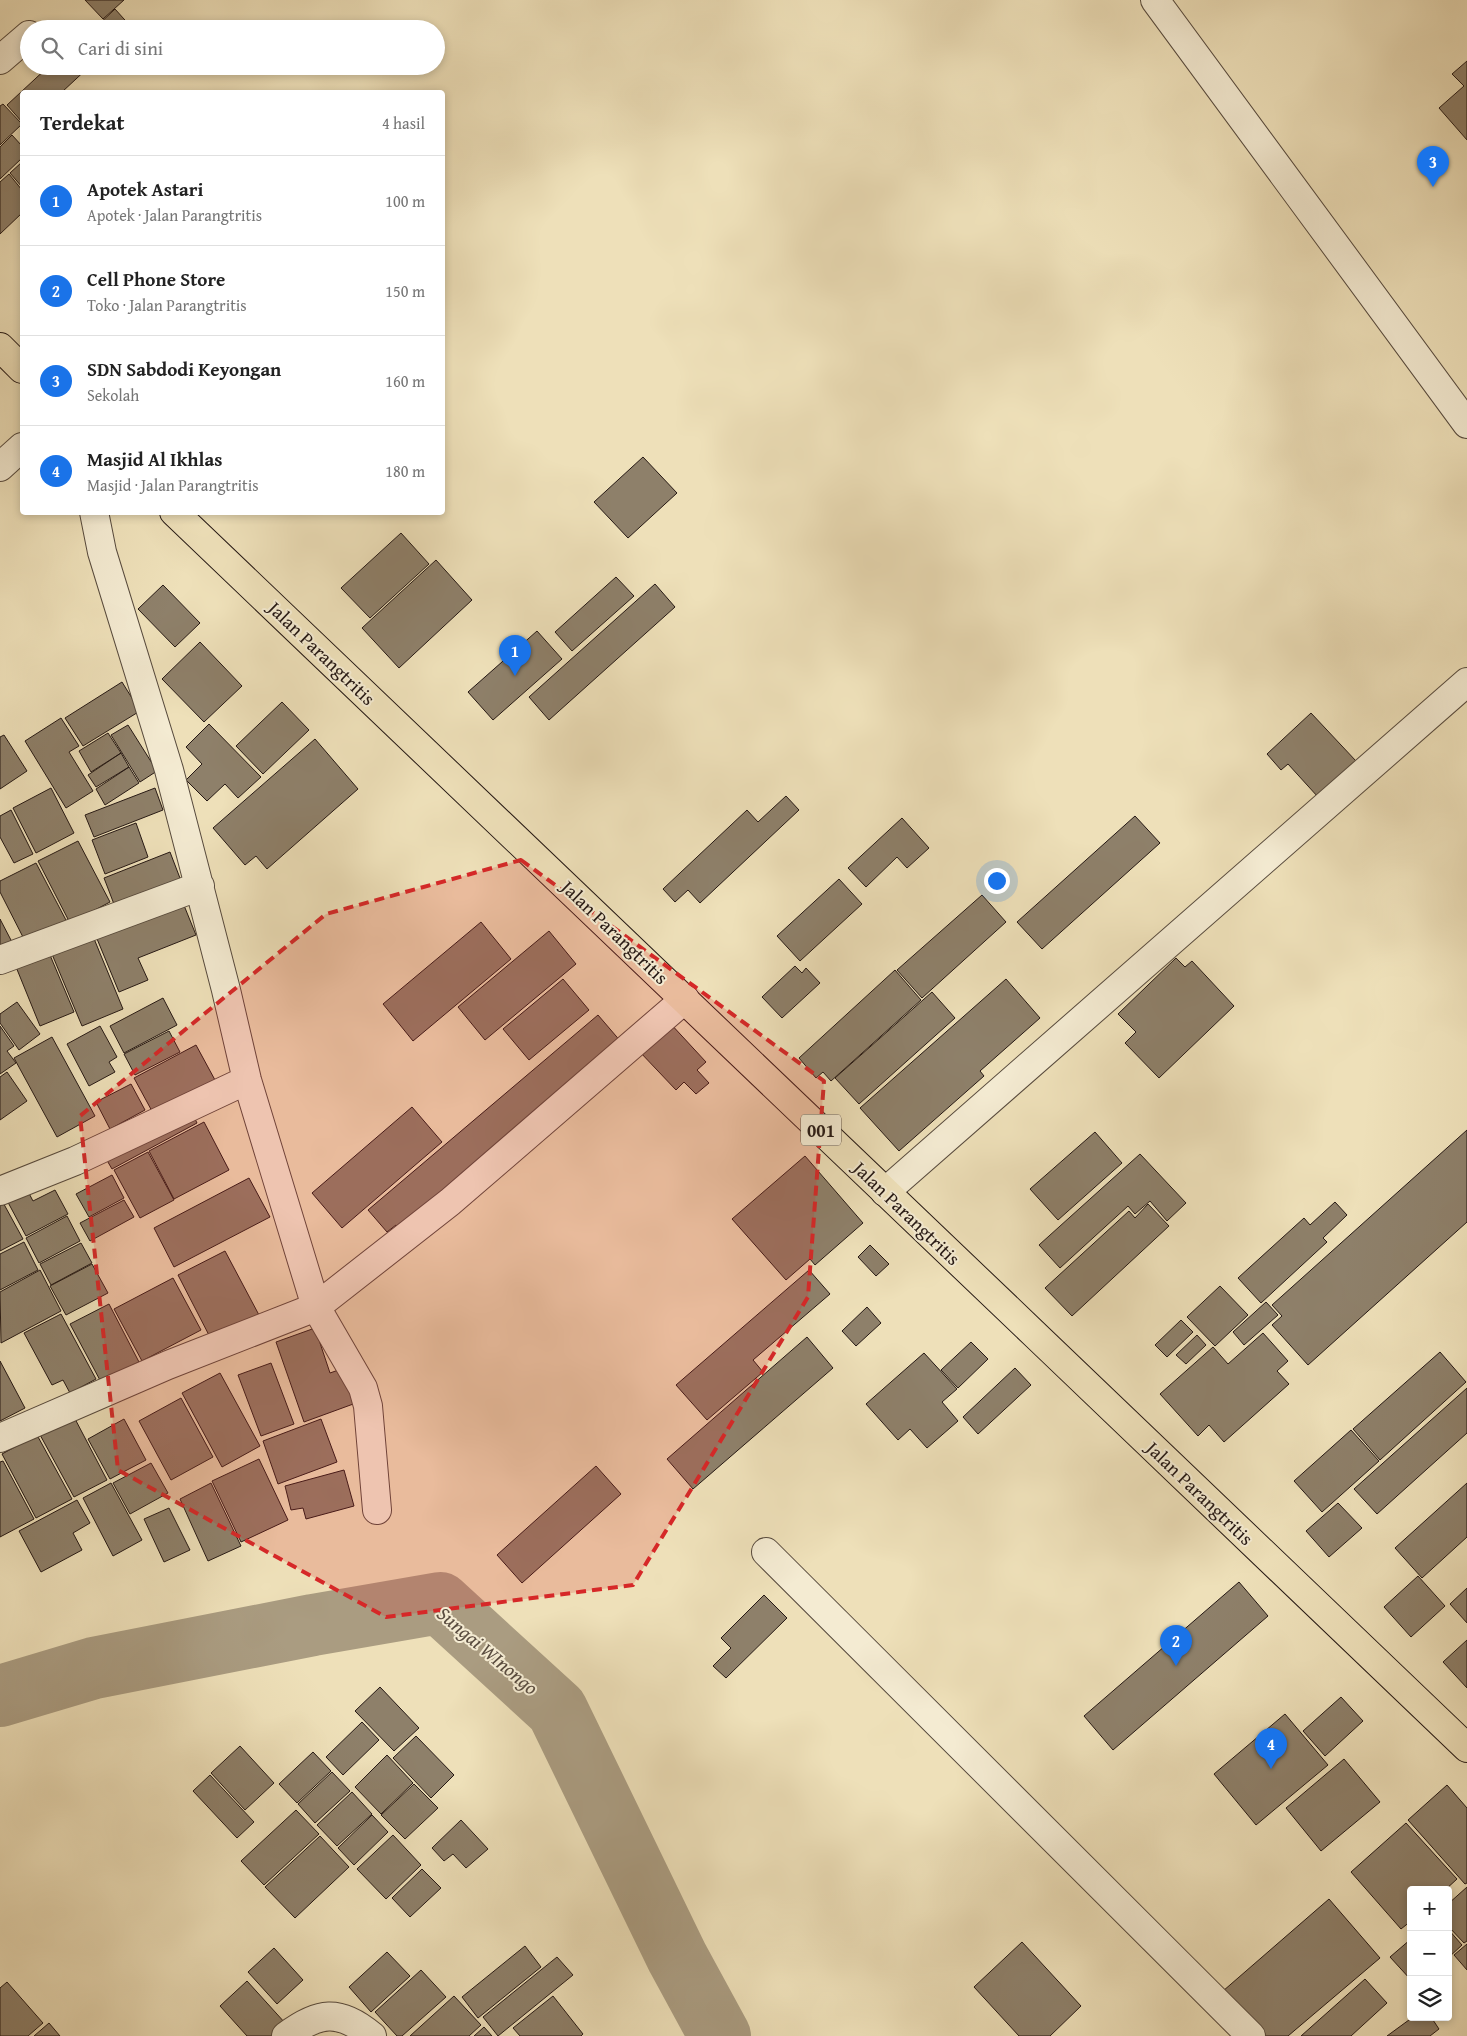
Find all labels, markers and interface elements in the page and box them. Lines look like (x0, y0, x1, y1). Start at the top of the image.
search box (20, 20, 445, 75)
icon: search (38, 34, 66, 62)
text: Cari di sini (78, 34, 163, 62)
text: Terdekat (40, 107, 124, 138)
text: 4 hasil (382, 111, 425, 135)
pin: 3 (1417, 146, 1449, 187)
text: Apotek Astari (87, 175, 203, 203)
text: 1 (52, 189, 60, 213)
text: 100 m (385, 189, 425, 213)
text: Apotek · Jalan Parangtritis (87, 203, 262, 227)
text: Cell Phone Store (87, 265, 225, 293)
text: 2 (52, 279, 60, 303)
text: 150 m (385, 279, 425, 303)
text: Toko · Jalan Parangtritis (87, 293, 247, 317)
text: SDN Sabdodi Keyongan (87, 355, 281, 383)
text: 3 (52, 369, 60, 393)
text: 160 m (385, 369, 425, 393)
text: Sekolah (87, 383, 139, 407)
text: Masjid Al Ikhlas (87, 445, 222, 473)
text: 4 (52, 459, 60, 483)
text: 180 m (385, 459, 425, 483)
text: Masjid · Jalan Parangtritis (87, 473, 259, 497)
street label: Jalan Parangtritis (261, 593, 382, 712)
pin: 1 (499, 635, 531, 676)
your location (984, 868, 1010, 894)
street label: Jalan Parangtritis (554, 872, 675, 991)
road number: 001 (801, 1114, 841, 1146)
street label: Jalan Parangtritis (846, 1153, 967, 1272)
street label: Jalan Parangtritis (1139, 1433, 1260, 1552)
water label: Sungai WInongo (431, 1599, 545, 1701)
pin: 2 (1160, 1625, 1192, 1666)
pin: 4 (1255, 1728, 1287, 1769)
map controls (1407, 1886, 1452, 2021)
button: + (1407, 1886, 1452, 1931)
button: − (1407, 1931, 1452, 1976)
button: layers (1407, 1976, 1452, 2021)

